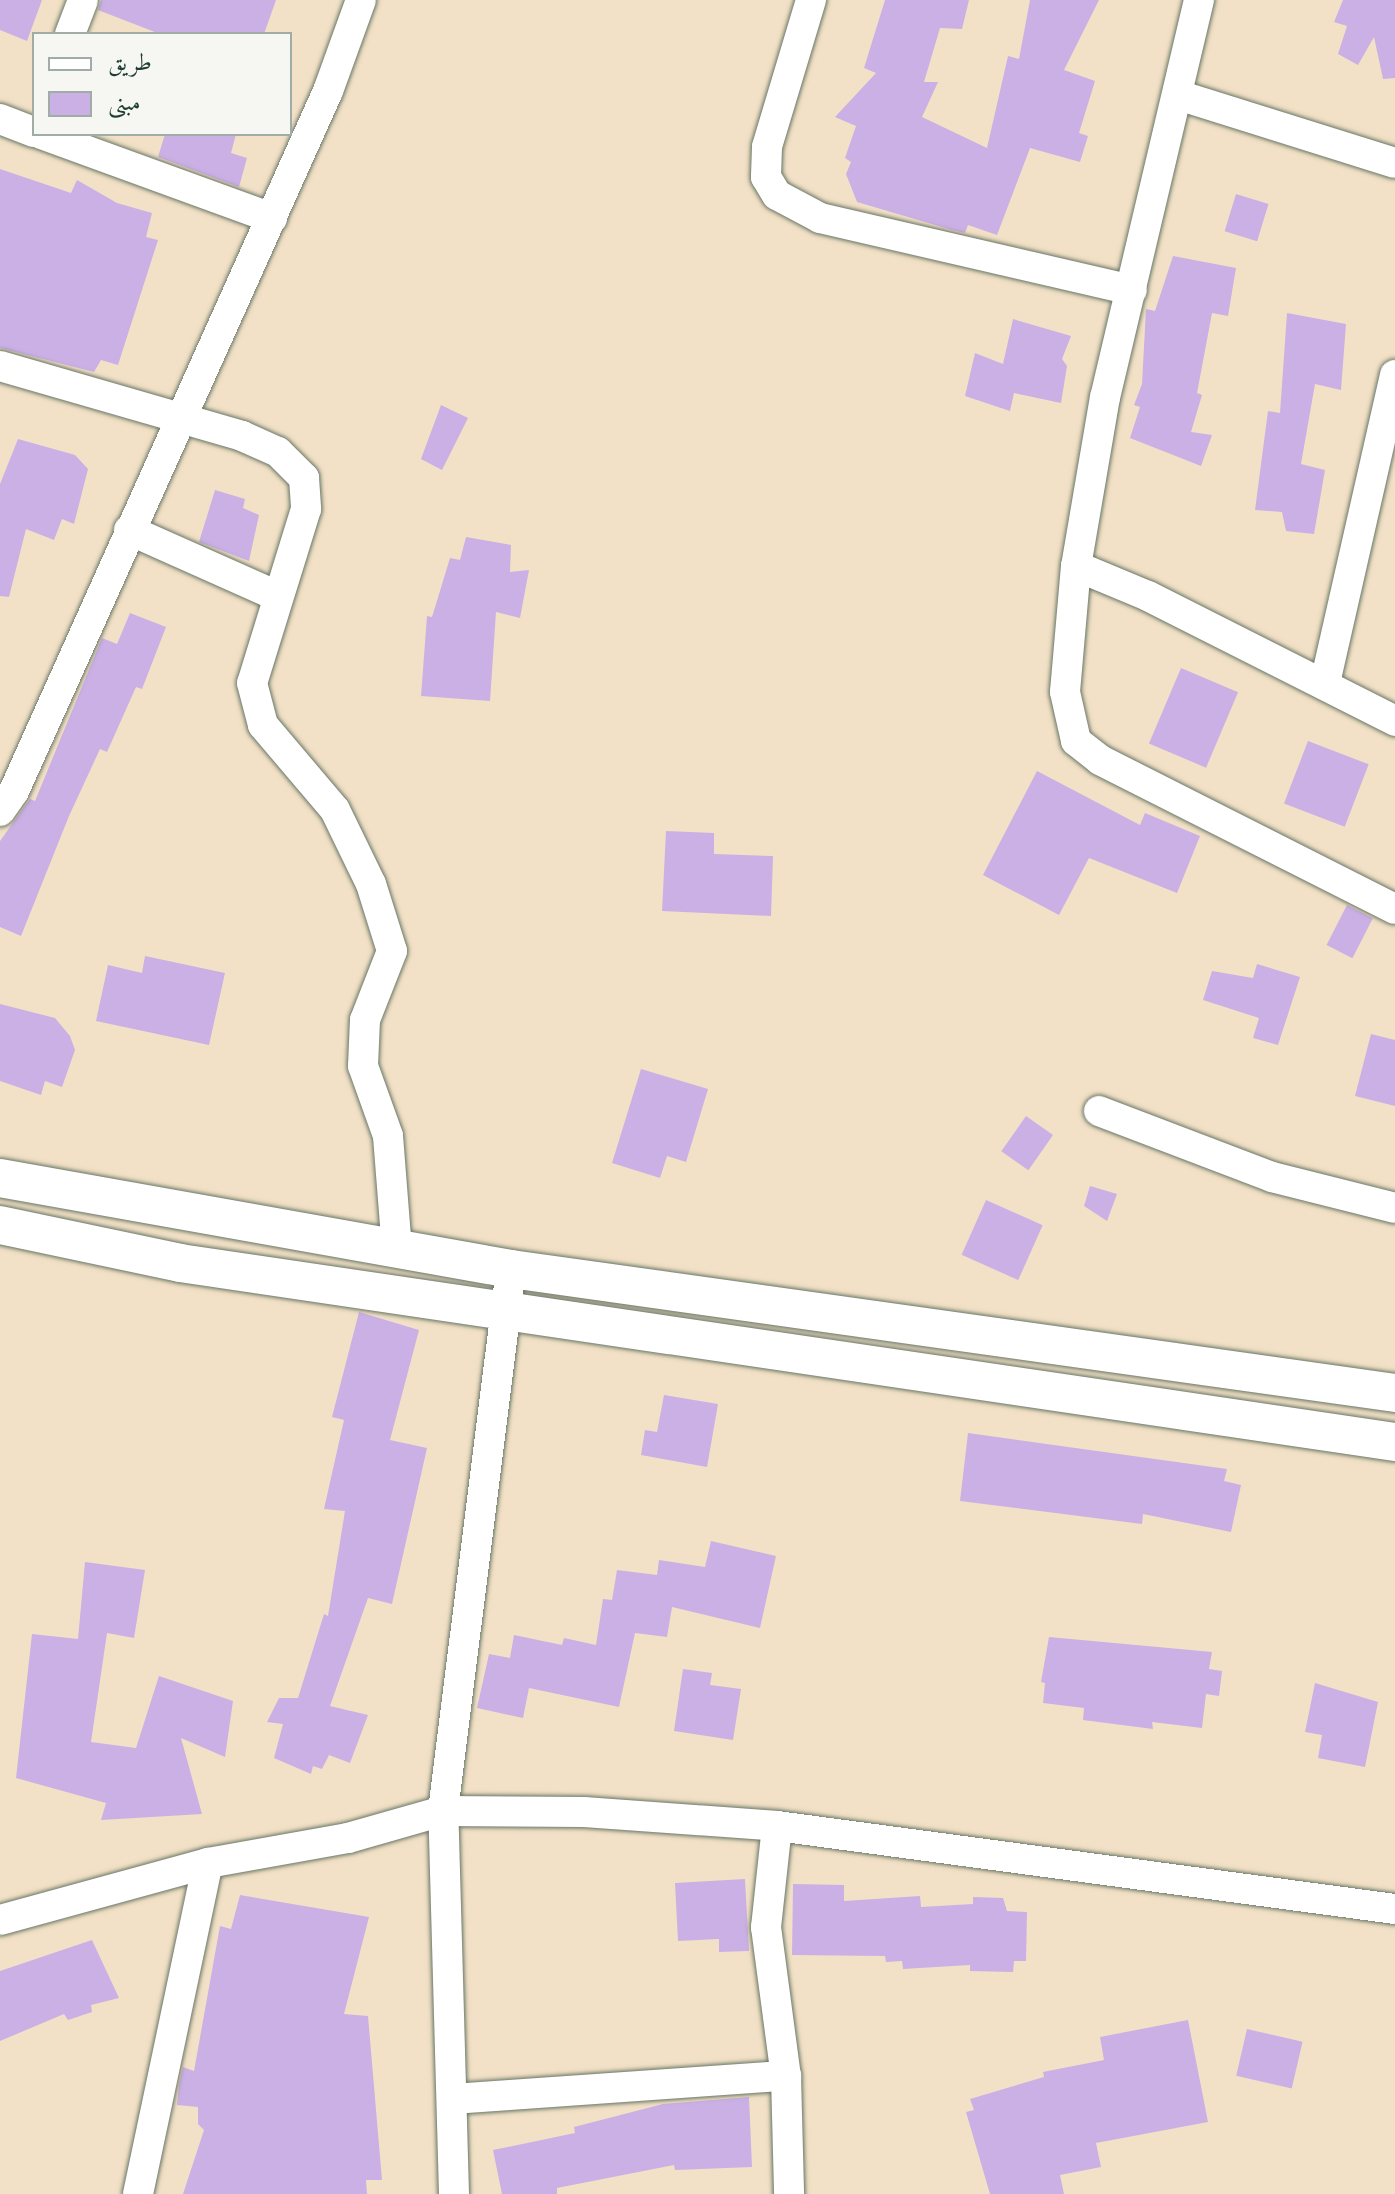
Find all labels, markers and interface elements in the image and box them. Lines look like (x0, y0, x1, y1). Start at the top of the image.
legend (32, 32, 292, 136)
text: طريق (108, 48, 152, 78)
text: مبنى (108, 88, 141, 118)

